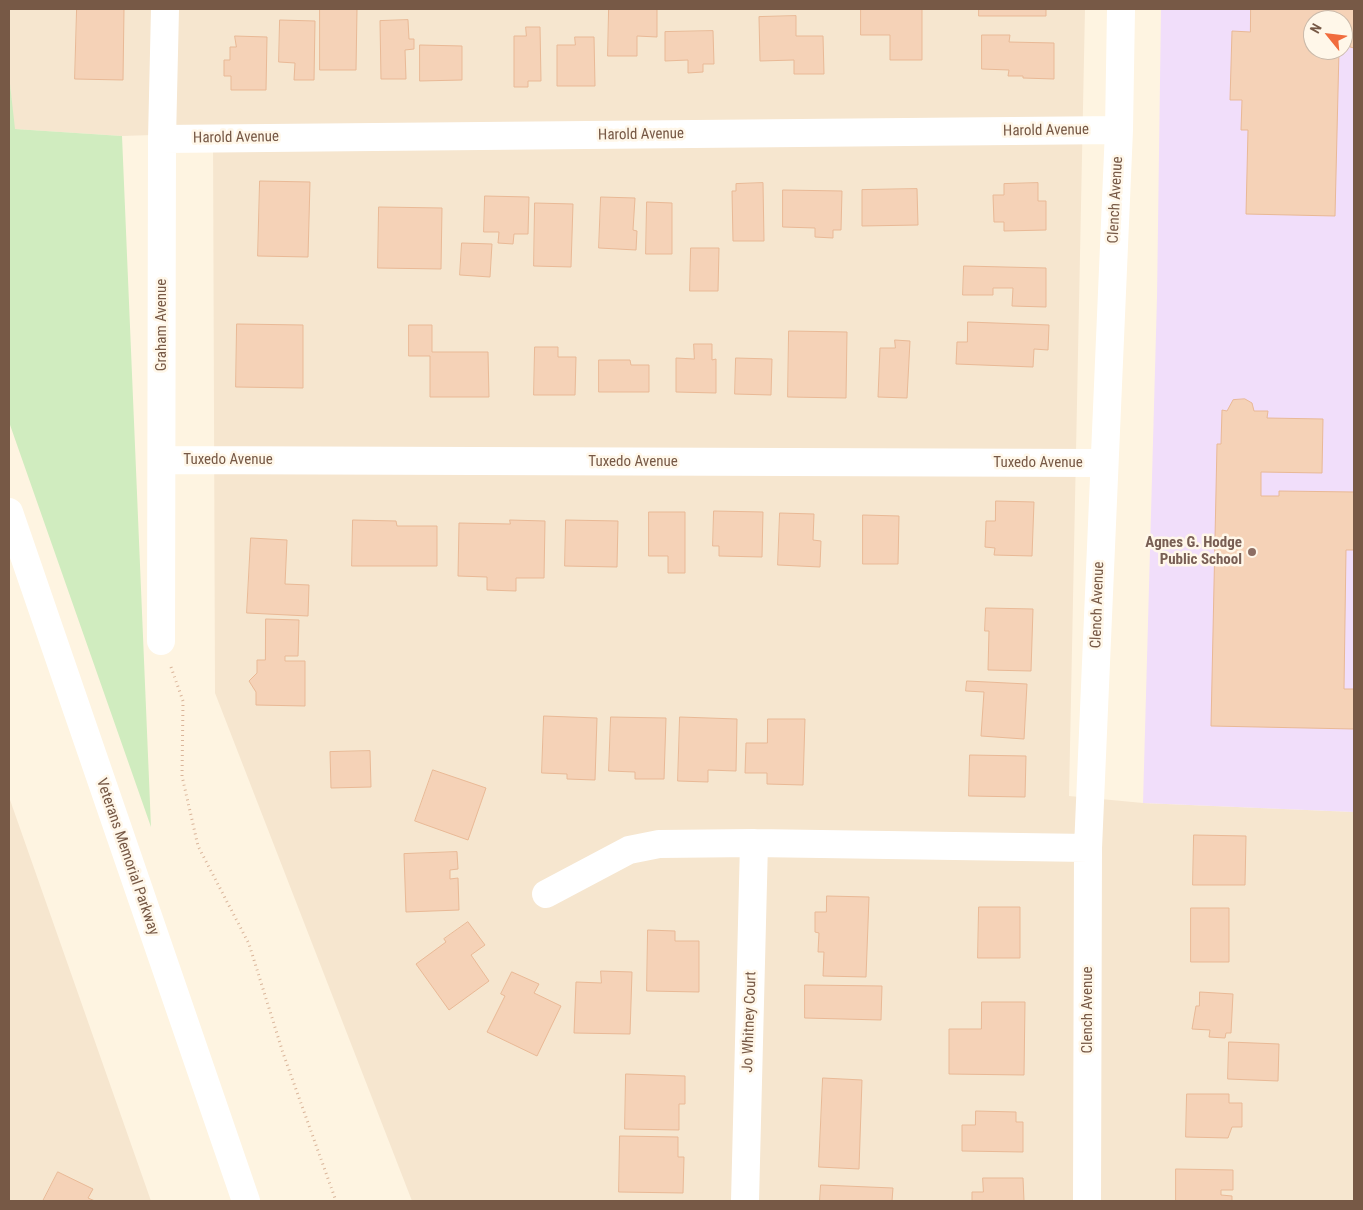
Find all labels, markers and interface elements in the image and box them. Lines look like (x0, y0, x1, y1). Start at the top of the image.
north arrow (1303, 10, 1353, 60)
text: N (1307, 21, 1325, 36)
street label: Harold Avenue (1003, 121, 1089, 141)
street label: Harold Avenue (598, 125, 684, 145)
street label: Harold Avenue (193, 128, 279, 148)
street label: Clench Avenue (1105, 156, 1127, 244)
street label: Graham Avenue (153, 279, 171, 371)
street label: Tuxedo Avenue (183, 451, 273, 469)
street label: Tuxedo Avenue (588, 453, 678, 471)
street label: Tuxedo Avenue (993, 454, 1083, 472)
place label: Agnes G. Hodge Public School (1145, 534, 1242, 569)
marker: Agnes G. Hodge Public School (1246, 546, 1258, 558)
street label: Clench Avenue (1087, 561, 1109, 649)
street label: Veterans Memorial Parkway (92, 776, 162, 938)
street label: Clench Avenue (1079, 966, 1097, 1054)
street label: Jo Whitney Court (739, 971, 761, 1073)

